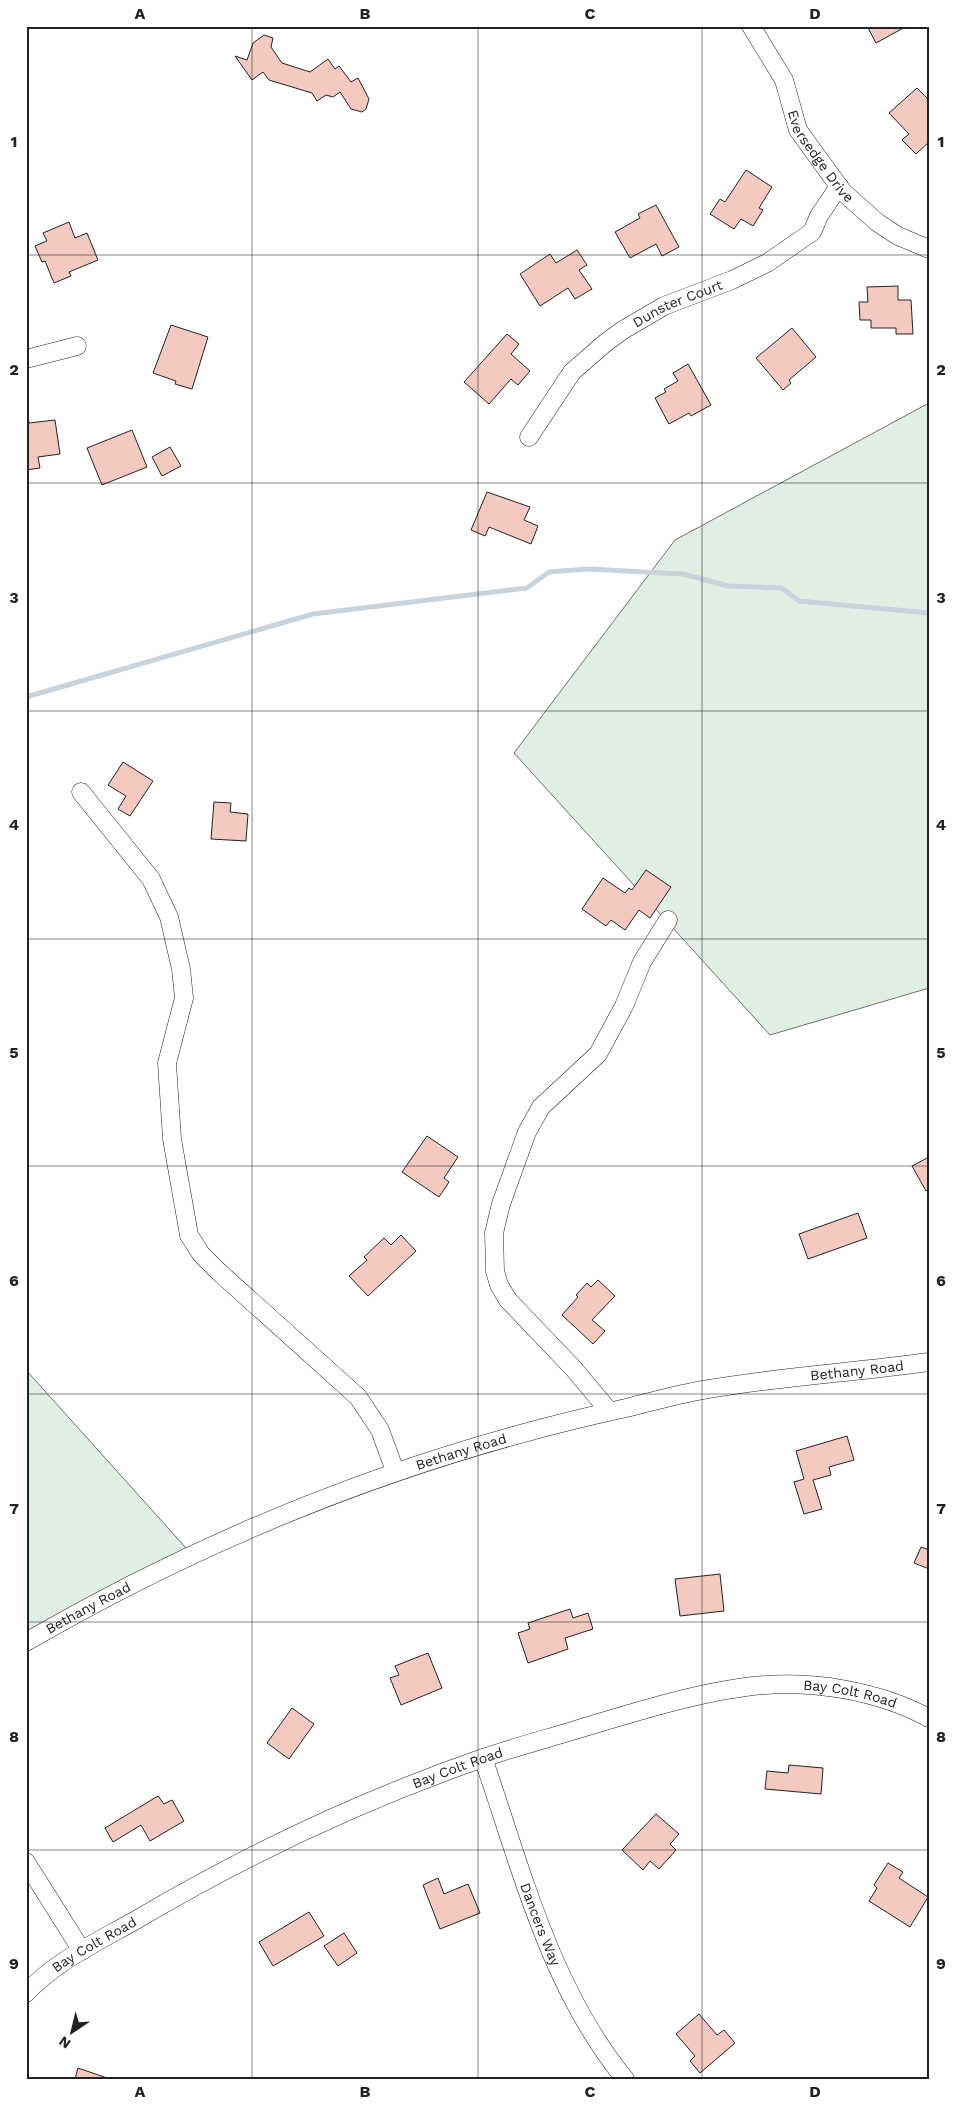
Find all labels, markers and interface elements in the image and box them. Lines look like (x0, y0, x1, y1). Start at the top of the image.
text: A (135, 4, 146, 23)
text: B (360, 4, 371, 23)
text: C (585, 4, 596, 23)
text: D (809, 4, 821, 23)
street label: Eversedge Drive (785, 108, 857, 206)
text: 1 (11, 132, 17, 151)
text: 1 (938, 132, 944, 151)
street label: Dunster Court (630, 276, 725, 331)
text: 2 (9, 360, 19, 379)
text: 2 (936, 360, 946, 379)
text: 3 (9, 588, 19, 607)
text: 3 (936, 588, 946, 607)
text: 4 (9, 815, 19, 834)
text: 4 (936, 815, 946, 834)
text: 5 (9, 1043, 19, 1062)
text: 5 (936, 1043, 946, 1062)
text: 6 (9, 1271, 19, 1290)
text: 6 (936, 1271, 946, 1290)
street label: Bethany Road (810, 1357, 905, 1383)
street label: Bethany Road (414, 1430, 508, 1473)
text: 7 (9, 1499, 19, 1518)
text: 7 (936, 1499, 946, 1518)
street label: Bethany Road (43, 1578, 133, 1637)
street label: Bay Colt Road (803, 1677, 899, 1711)
text: 8 (9, 1727, 19, 1746)
text: 8 (936, 1727, 946, 1746)
street label: Bay Colt Road (410, 1744, 505, 1791)
street label: Dancers Way (517, 1881, 564, 1969)
street label: Bay Colt Road (49, 1913, 139, 1976)
text: 9 (9, 1954, 19, 1973)
text: 9 (936, 1954, 946, 1973)
north arrow (48, 2008, 98, 2058)
text: N (56, 2033, 73, 2052)
text: A (135, 2082, 146, 2101)
text: B (360, 2082, 371, 2101)
text: C (585, 2082, 596, 2101)
text: D (809, 2082, 821, 2101)

